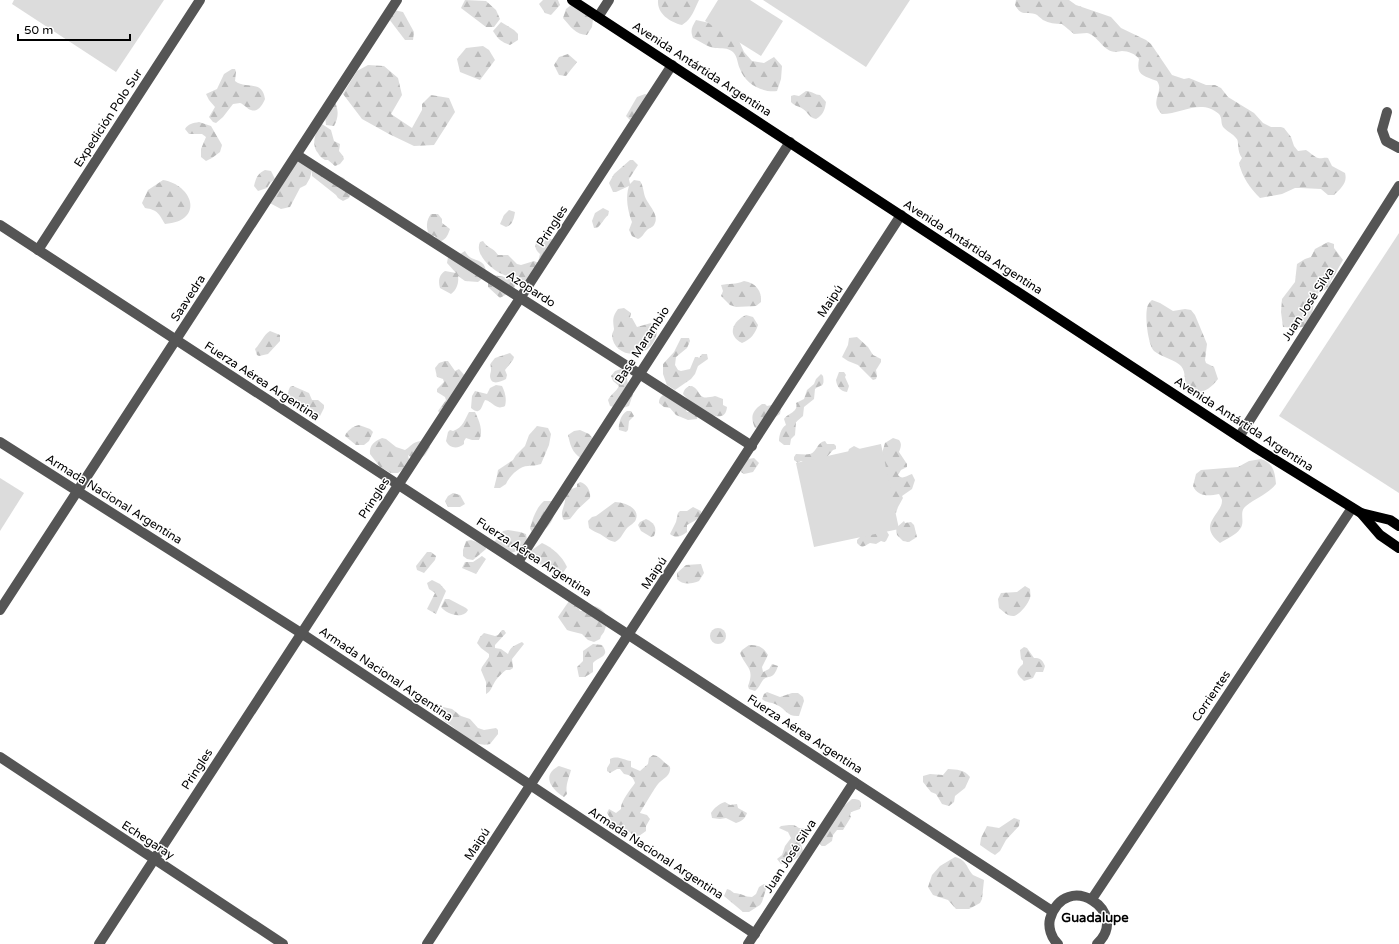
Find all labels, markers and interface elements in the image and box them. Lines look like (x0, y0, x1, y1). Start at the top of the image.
scale bar (18, 16, 130, 42)
street label: Avenida Antártida Argentina (630, 19, 774, 119)
text: 50 m (24, 23, 53, 37)
street label: Expedición Polo Sur (71, 66, 145, 170)
street label: Avenida Antártida Argentina (901, 197, 1045, 297)
street label: Pringles (534, 203, 571, 249)
street label: Juan José Silva (1279, 265, 1337, 343)
street label: Azopardo (504, 268, 558, 310)
street label: Saavedra (168, 272, 208, 324)
street label: Maipú (814, 282, 846, 320)
street label: Base Marambio (612, 304, 672, 386)
street label: Fuerza Aérea Argentina (202, 338, 322, 424)
street label: Avenida Antártida Argentina (1172, 374, 1316, 474)
street label: Armada Nacional Argentina (43, 451, 185, 547)
street label: Pringles (356, 475, 393, 521)
street label: Fuerza Aérea Argentina (474, 514, 594, 600)
street label: Maipú (638, 554, 670, 592)
street label: Armada Nacional Argentina (316, 624, 456, 724)
street label: Corrientes (1189, 668, 1233, 724)
street label: Fuerza Aérea Argentina (745, 691, 865, 777)
street label: Pringles (179, 746, 216, 792)
street label: Armada Nacional Argentina (586, 804, 726, 902)
street label: Juan José Silva (761, 817, 819, 895)
street label: Echegaray (119, 818, 177, 863)
street label: Maipú (461, 825, 493, 863)
district label: Guadalupe (1061, 910, 1129, 926)

